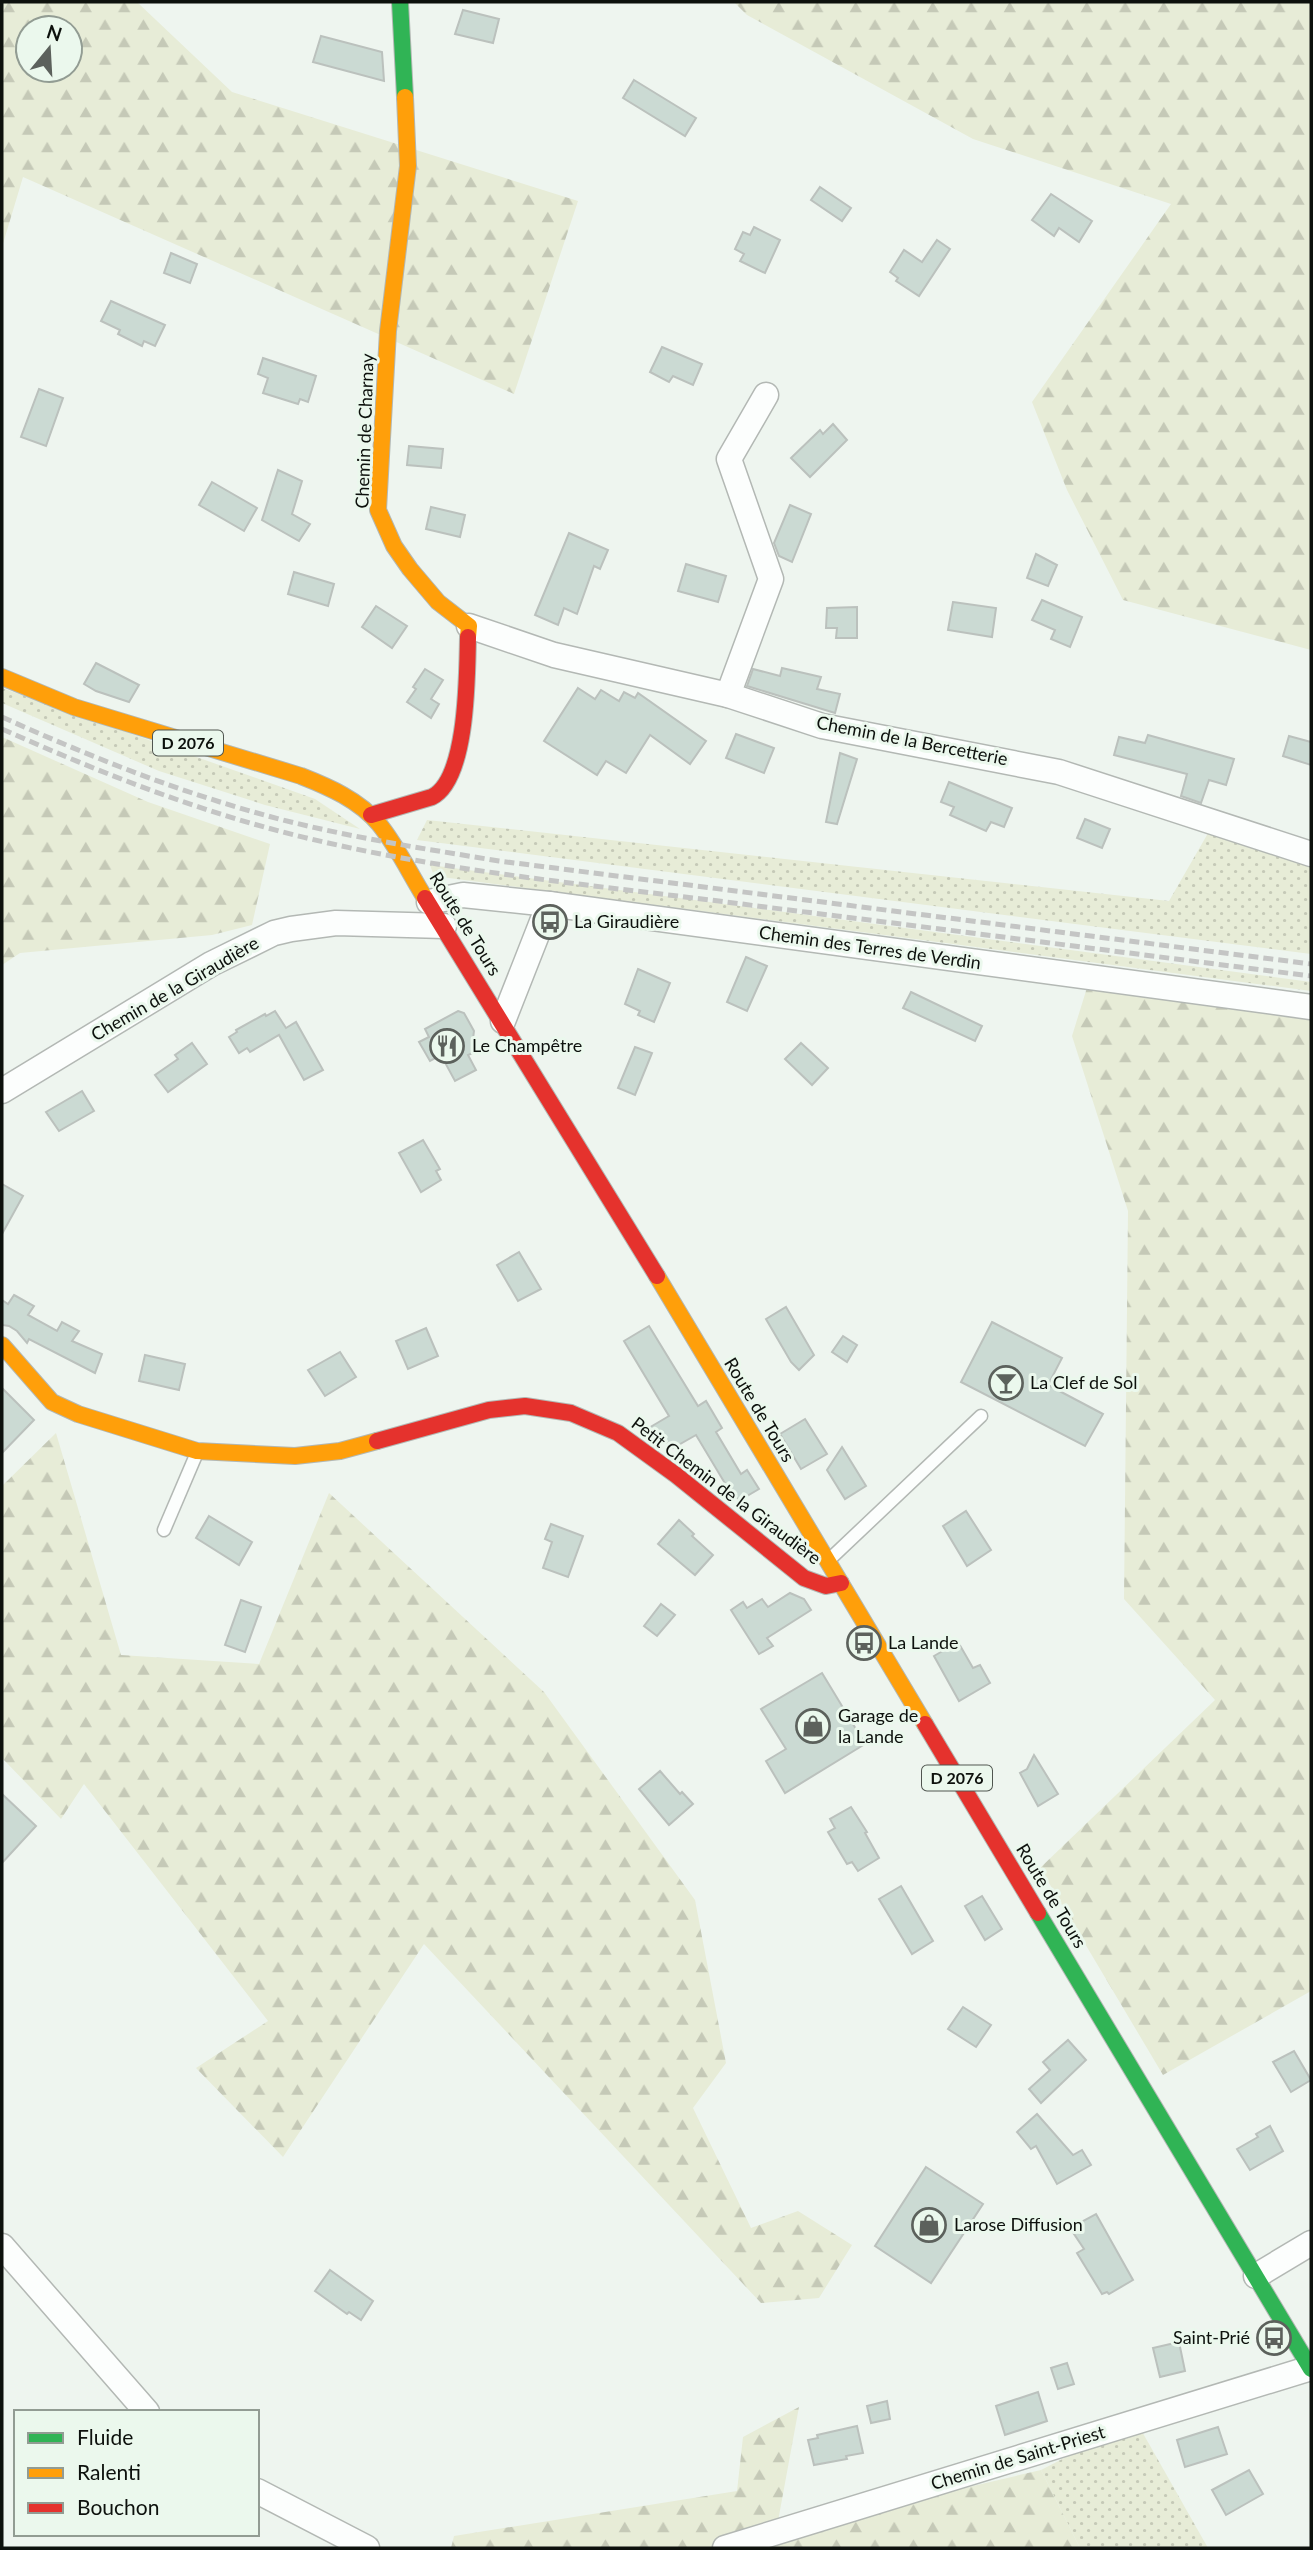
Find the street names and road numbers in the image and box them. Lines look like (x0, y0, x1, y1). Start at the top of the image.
street label: Chemin de Charnay (350, 352, 378, 509)
street label: Chemin de la Bercetterie (815, 711, 1010, 769)
road number: D 2076 (153, 730, 223, 756)
street label: Route de Tours (425, 868, 507, 980)
street label: Chemin des Terres de Verdin (758, 921, 983, 973)
street label: Chemin de la Giraudière (87, 931, 262, 1045)
street label: Route de Tours (720, 1353, 800, 1466)
street label: Petit Chemin de la Giraudière (627, 1412, 826, 1569)
road number: D 2076 (922, 1766, 992, 1790)
street label: Route de Tours (1012, 1839, 1092, 1952)
street label: Chemin de Saint-Priest (928, 2420, 1108, 2494)

